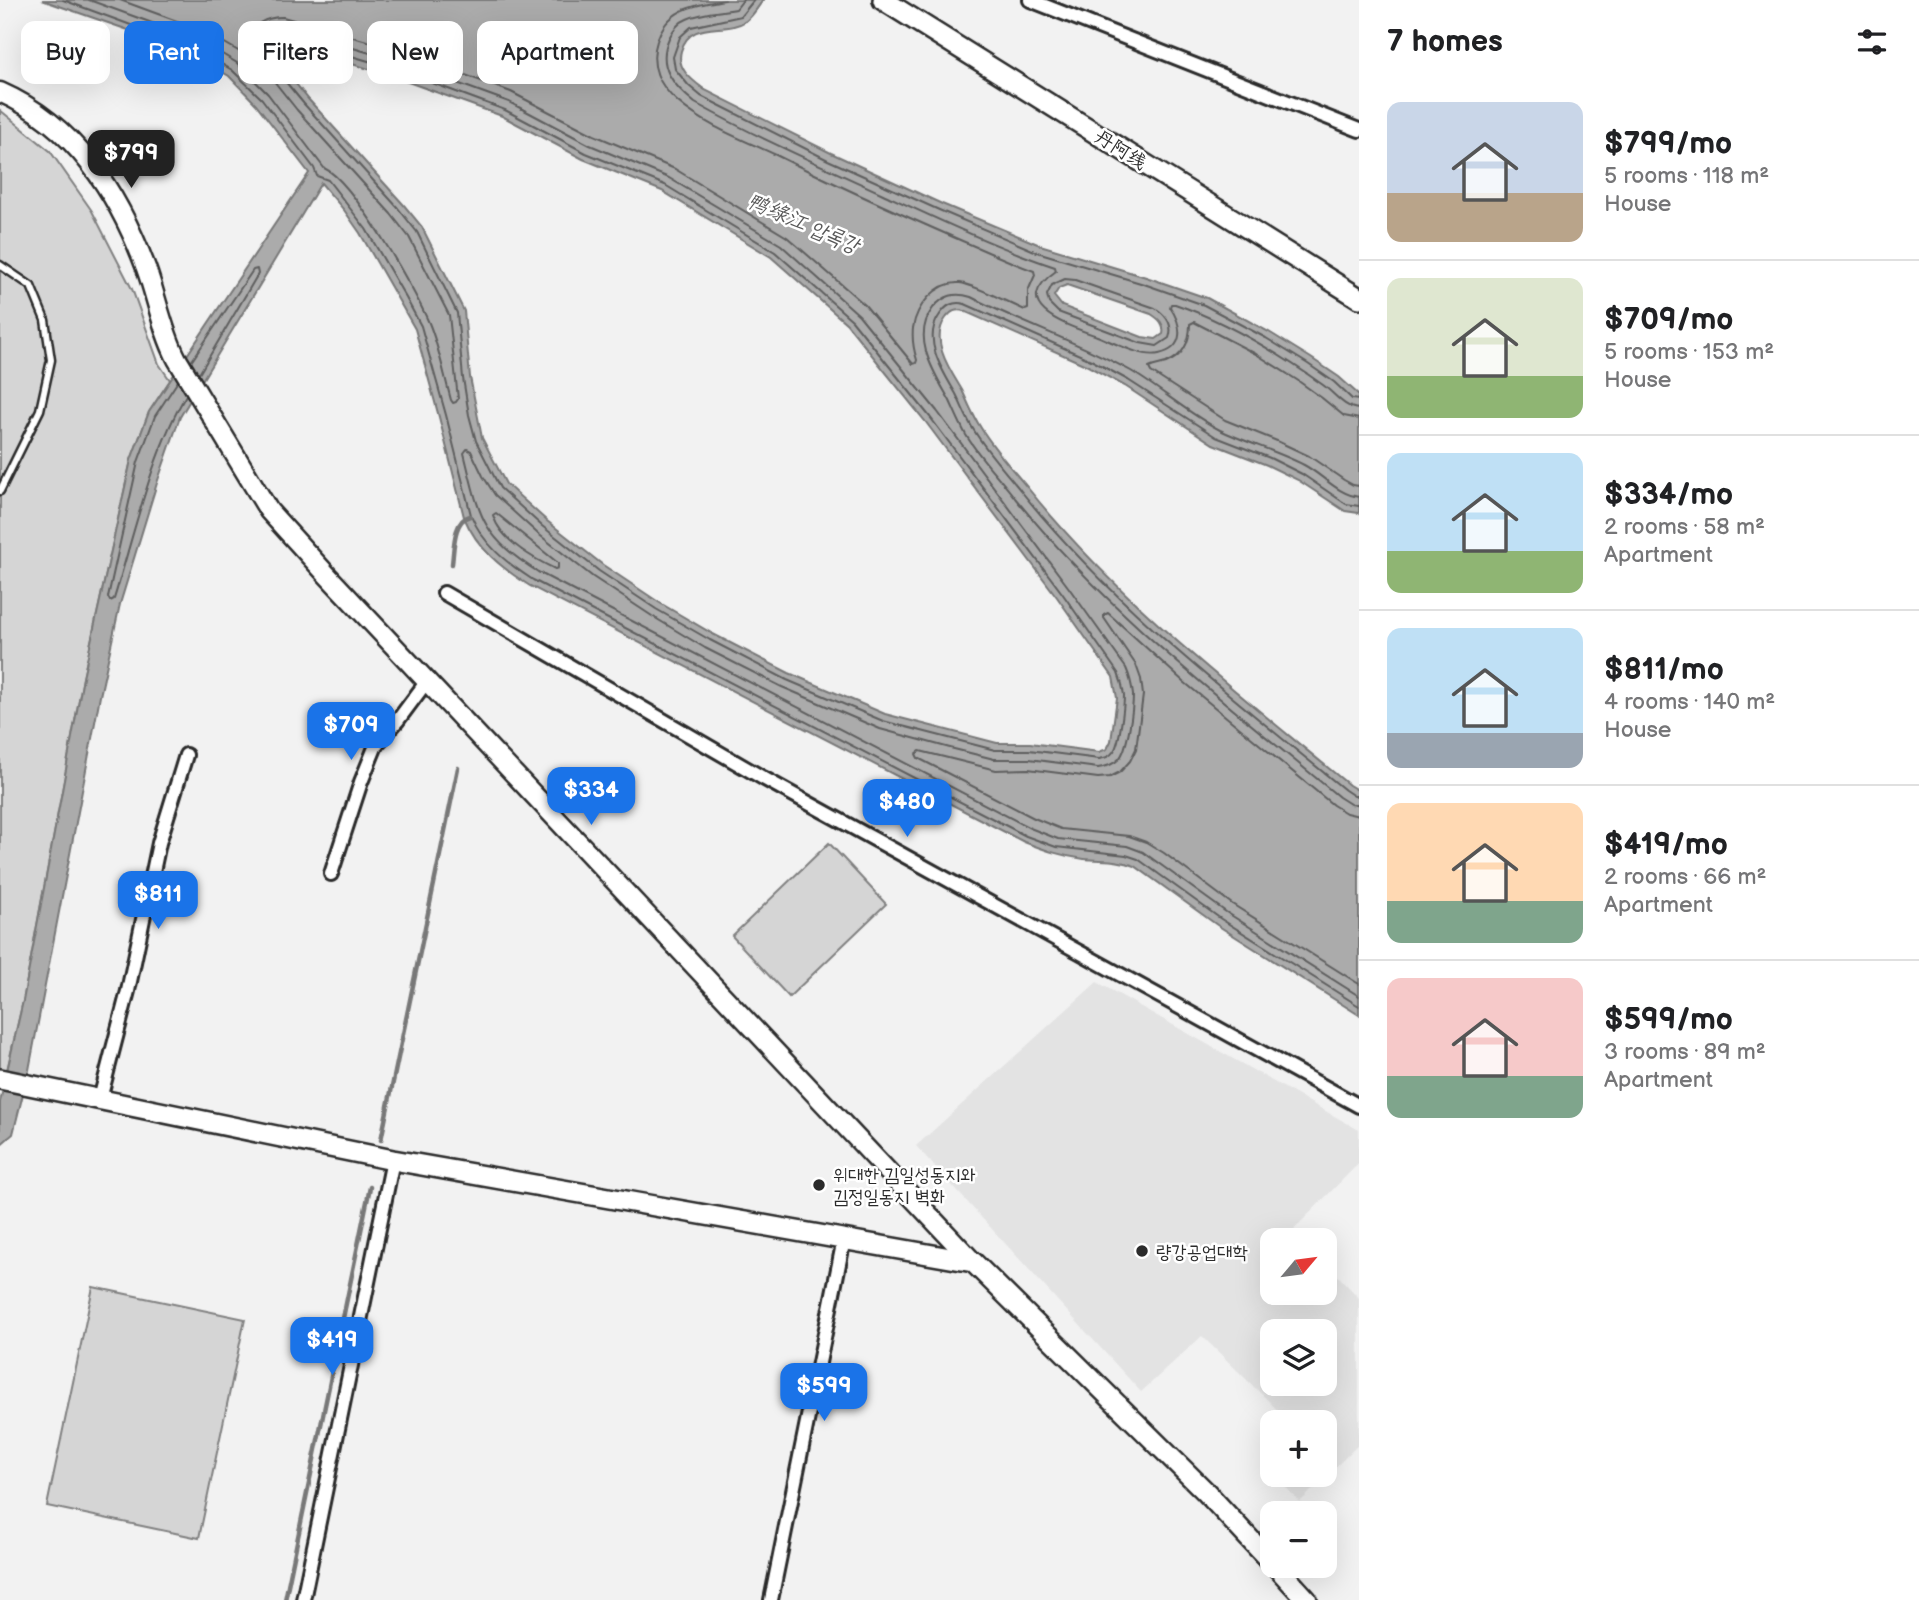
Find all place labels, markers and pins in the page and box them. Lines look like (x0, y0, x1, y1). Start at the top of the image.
pin: $799 (90, 130, 172, 190)
pin: $709 (310, 702, 392, 762)
pin: $334 (550, 768, 632, 827)
pin: $480 (866, 780, 948, 839)
pin: $811 (117, 872, 199, 931)
place label: 위대한 김일성동지와 김정일동지 벽화 (833, 1164, 976, 1209)
marker: 위대한 김일성동지와 김정일동지 벽화 (811, 1177, 827, 1193)
place label: 량강공업대학 (1156, 1241, 1248, 1264)
marker: 량강공업대학 (1134, 1243, 1150, 1259)
pin: $419 (291, 1318, 373, 1377)
pin: $599 (783, 1364, 865, 1423)

